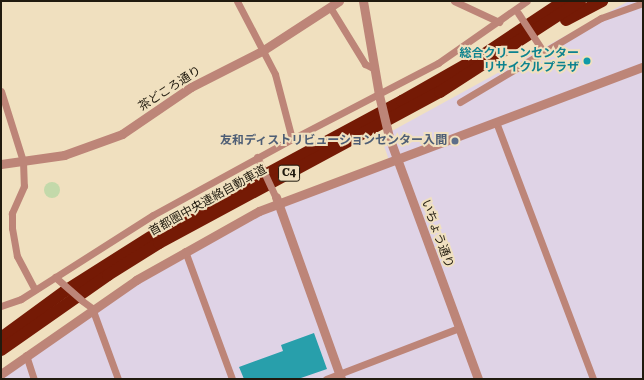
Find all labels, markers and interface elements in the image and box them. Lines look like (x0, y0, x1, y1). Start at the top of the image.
place label: 総合クリーンセンター リサイクルプラザ (459, 47, 579, 75)
marker: 総合クリーンセンター リサイクルプラザ (582, 56, 592, 66)
street label: 茶どころ通り (136, 63, 204, 115)
place label: 友和ディストリビューションセンター入間 (219, 134, 447, 148)
marker: 友和ディストリビューションセンター入間 (450, 136, 460, 146)
street label: 首都圏中央連絡自動車道 (147, 163, 269, 239)
road number: C4 (278, 164, 300, 182)
street label: いちょう通り (418, 198, 456, 270)

